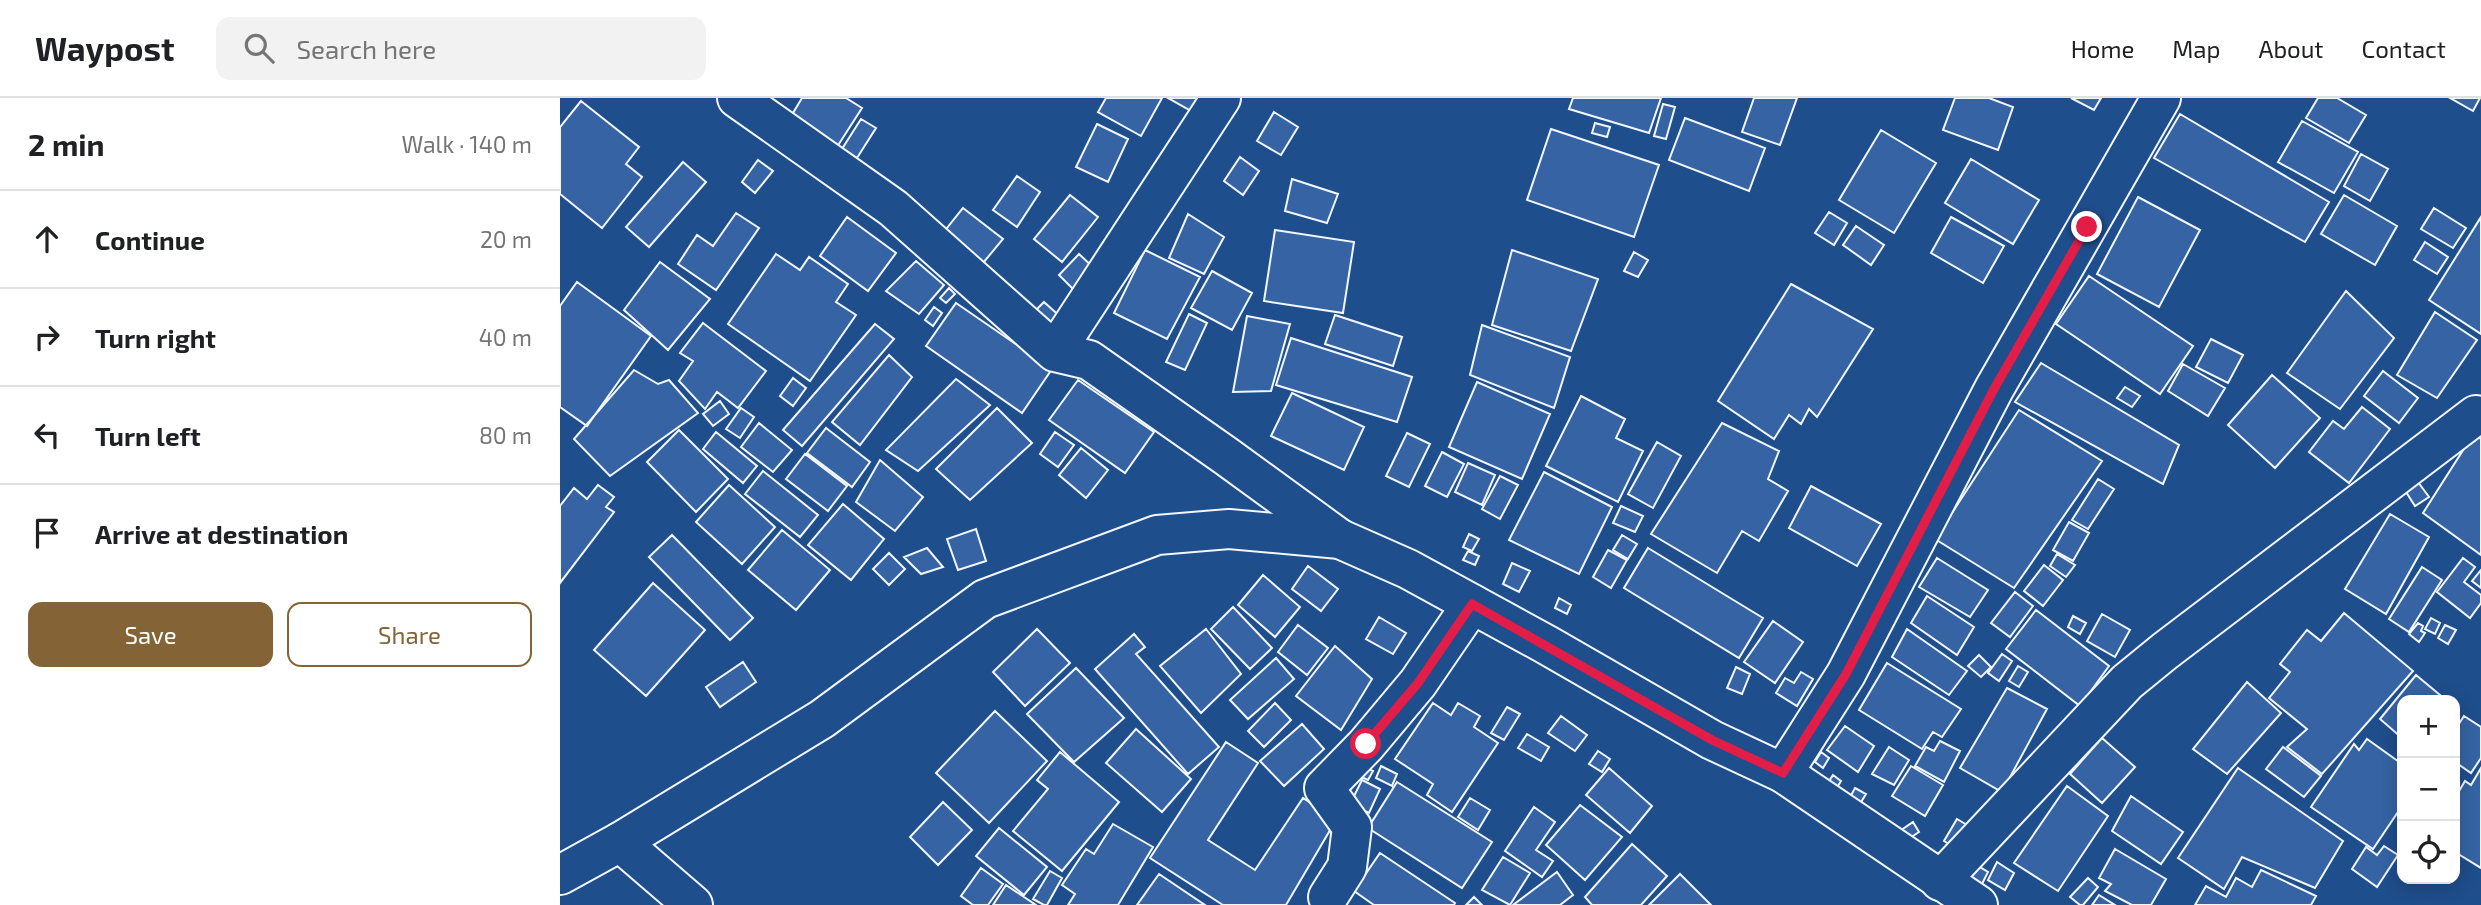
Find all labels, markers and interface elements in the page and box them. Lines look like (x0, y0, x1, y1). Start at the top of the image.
search box (216, 17, 706, 80)
text: Waypost (35, 28, 174, 68)
icon: search (240, 29, 278, 67)
text: Search here (296, 33, 436, 64)
text: Home (2071, 34, 2134, 63)
text: Map (2172, 34, 2220, 63)
text: About (2258, 34, 2324, 63)
text: Contact (2362, 34, 2446, 63)
text: 2 min (28, 126, 105, 162)
text: Walk · 140 m (401, 130, 532, 158)
route end (2071, 211, 2102, 242)
icon: ahead (28, 220, 66, 258)
text: Continue (95, 224, 205, 255)
text: 20 m (480, 225, 532, 253)
icon: right (28, 318, 66, 356)
text: Turn right (95, 322, 216, 353)
text: 40 m (479, 323, 532, 351)
icon: left (28, 416, 66, 454)
text: Turn left (95, 420, 201, 451)
text: 80 m (479, 421, 532, 449)
icon: arrive (28, 514, 66, 552)
text: Arrive at destination (95, 518, 348, 549)
button: Save (28, 602, 273, 667)
button: Share (287, 602, 532, 667)
map controls (2397, 695, 2460, 884)
button: + (2397, 695, 2460, 758)
route start (1350, 728, 1381, 759)
button: − (2397, 758, 2460, 821)
button: locate (2397, 821, 2460, 884)

